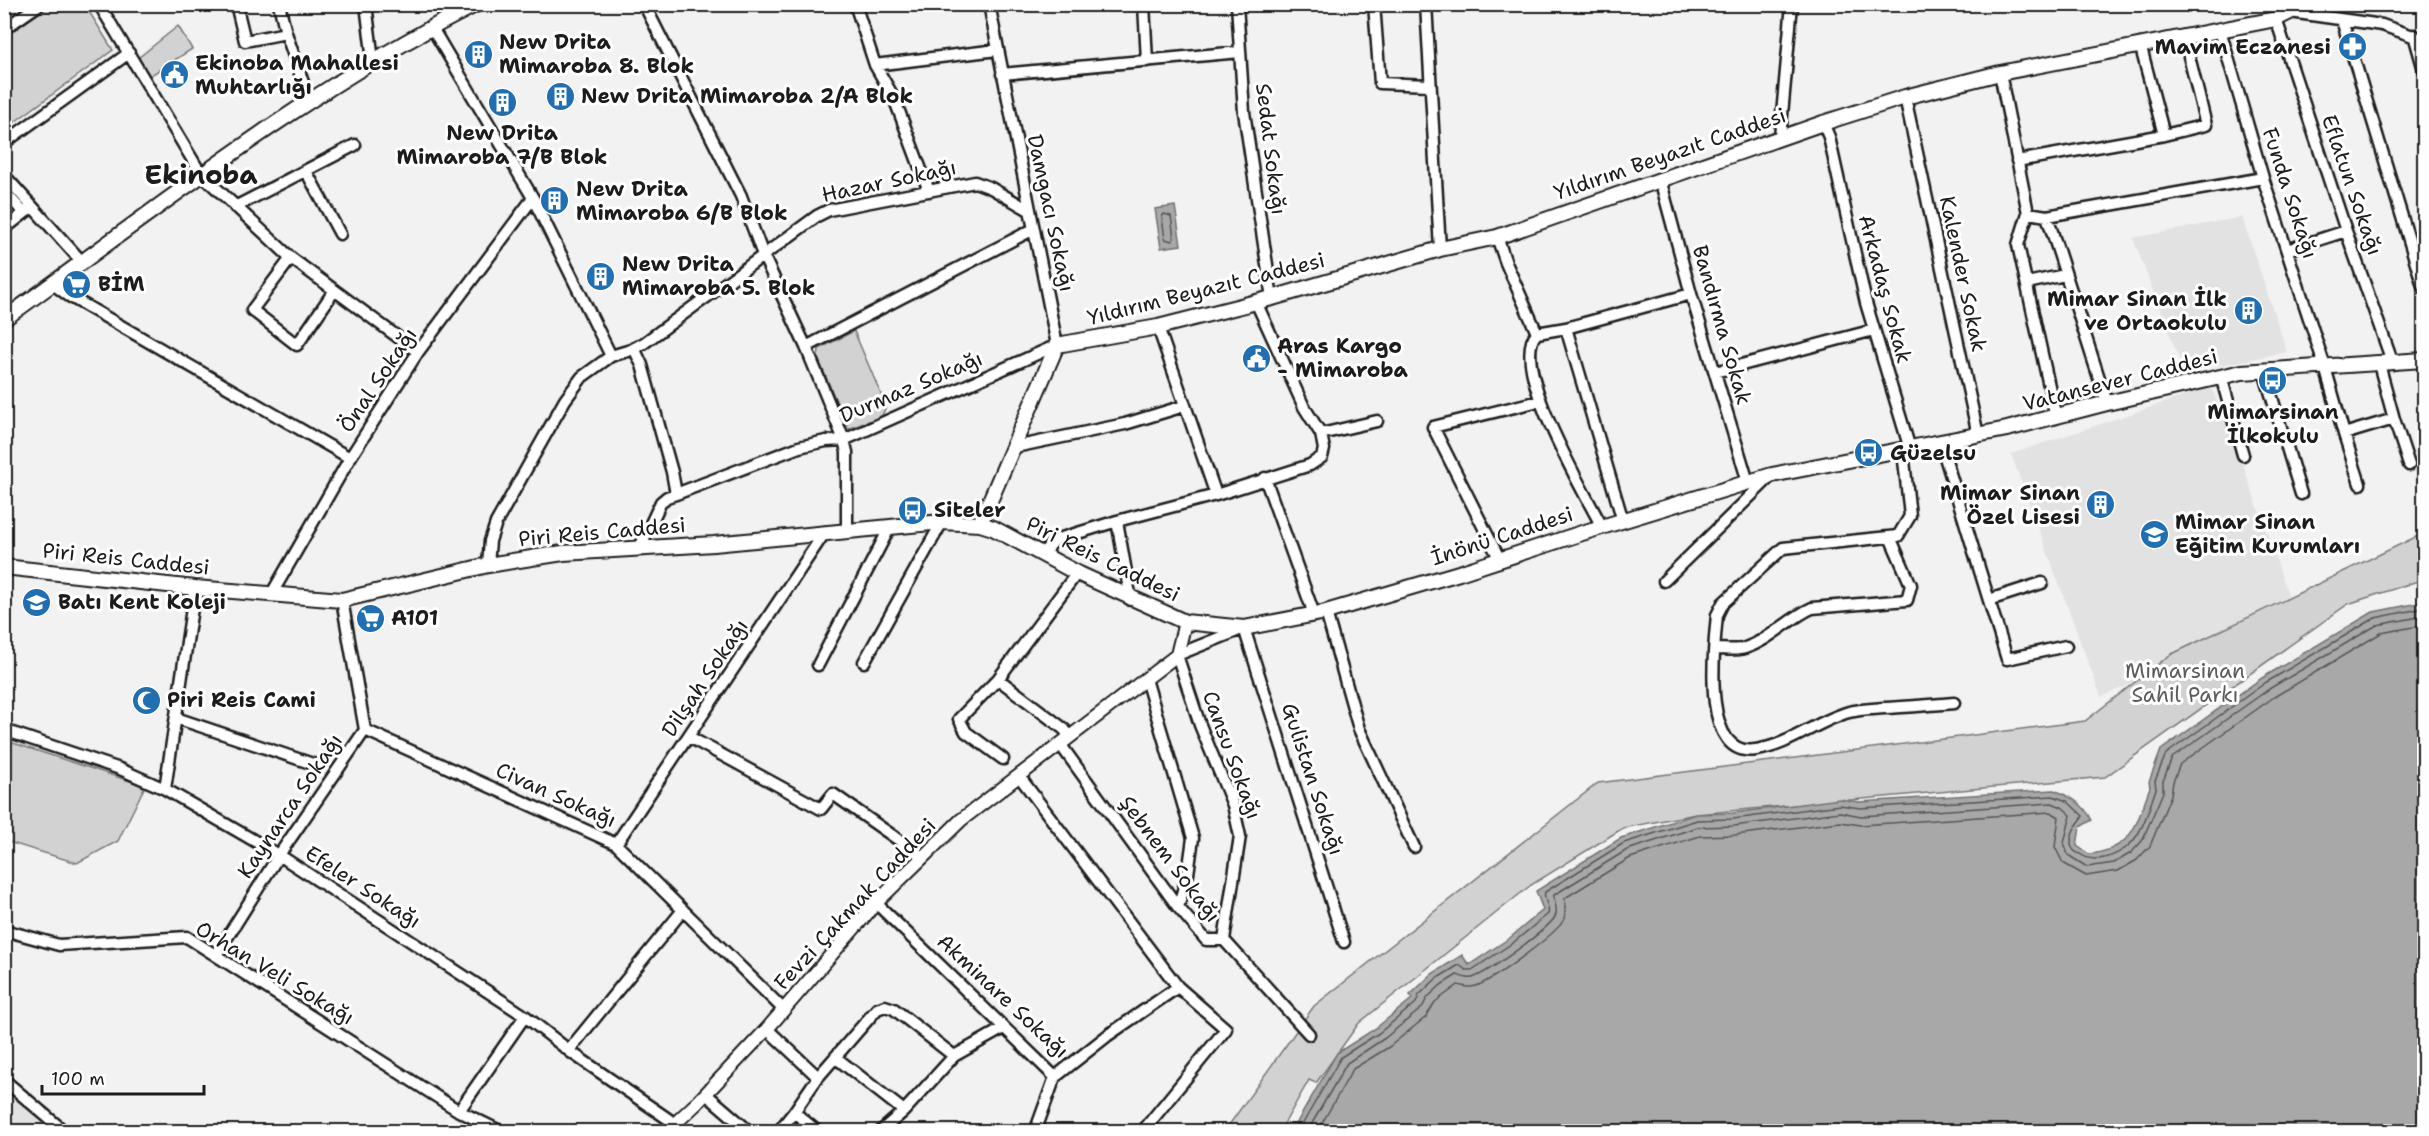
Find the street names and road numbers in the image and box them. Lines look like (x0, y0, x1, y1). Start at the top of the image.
street label: Sedat Sokağı (1249, 82, 1293, 216)
street label: Yıldırım Beyazıt Caddesi (1550, 101, 1790, 207)
street label: Eflatun Sokağı (2315, 111, 2389, 259)
street label: Funda Sokağı (2256, 124, 2324, 262)
street label: Damgacı Sokağı (1021, 132, 1081, 294)
street label: Hazar Sokağı (819, 153, 959, 209)
street label: Kalender Sokak (1933, 193, 1993, 355)
street label: Arkadaş Sokak (1852, 212, 1918, 366)
street label: Bandırma Sokak (1686, 242, 1758, 408)
street label: Yıldırım Beyazıt Caddesi (1084, 246, 1328, 332)
street label: Önal Sokağı (333, 322, 423, 438)
street label: Vatansever Caddesi (2020, 342, 2220, 418)
street label: Durmaz Sokağı (835, 344, 987, 430)
street label: İnönü Caddesi (1427, 500, 1577, 572)
street label: Piri Reis Caddesi (1021, 510, 1185, 608)
street label: Piri Reis Caddesi (517, 511, 687, 553)
street label: Piri Reis Caddesi (41, 536, 211, 582)
street label: Dilşah Sokağı (655, 614, 755, 742)
street label: Cansu Sokağı (1196, 687, 1268, 823)
street label: Gulistan Sokağı (1275, 699, 1351, 859)
street label: Kaynarca Sokağı (231, 728, 349, 884)
street label: Civan Sokağı (491, 756, 621, 834)
street label: Şebnem Sokağı (1113, 790, 1227, 928)
street label: Fevzi Çakmak Caddesi (768, 812, 942, 996)
street label: Efeler Sokağı (300, 839, 426, 935)
street label: Orhan Veli Sokağı (190, 915, 360, 1031)
street label: Akminare Sokağı (931, 928, 1075, 1064)

